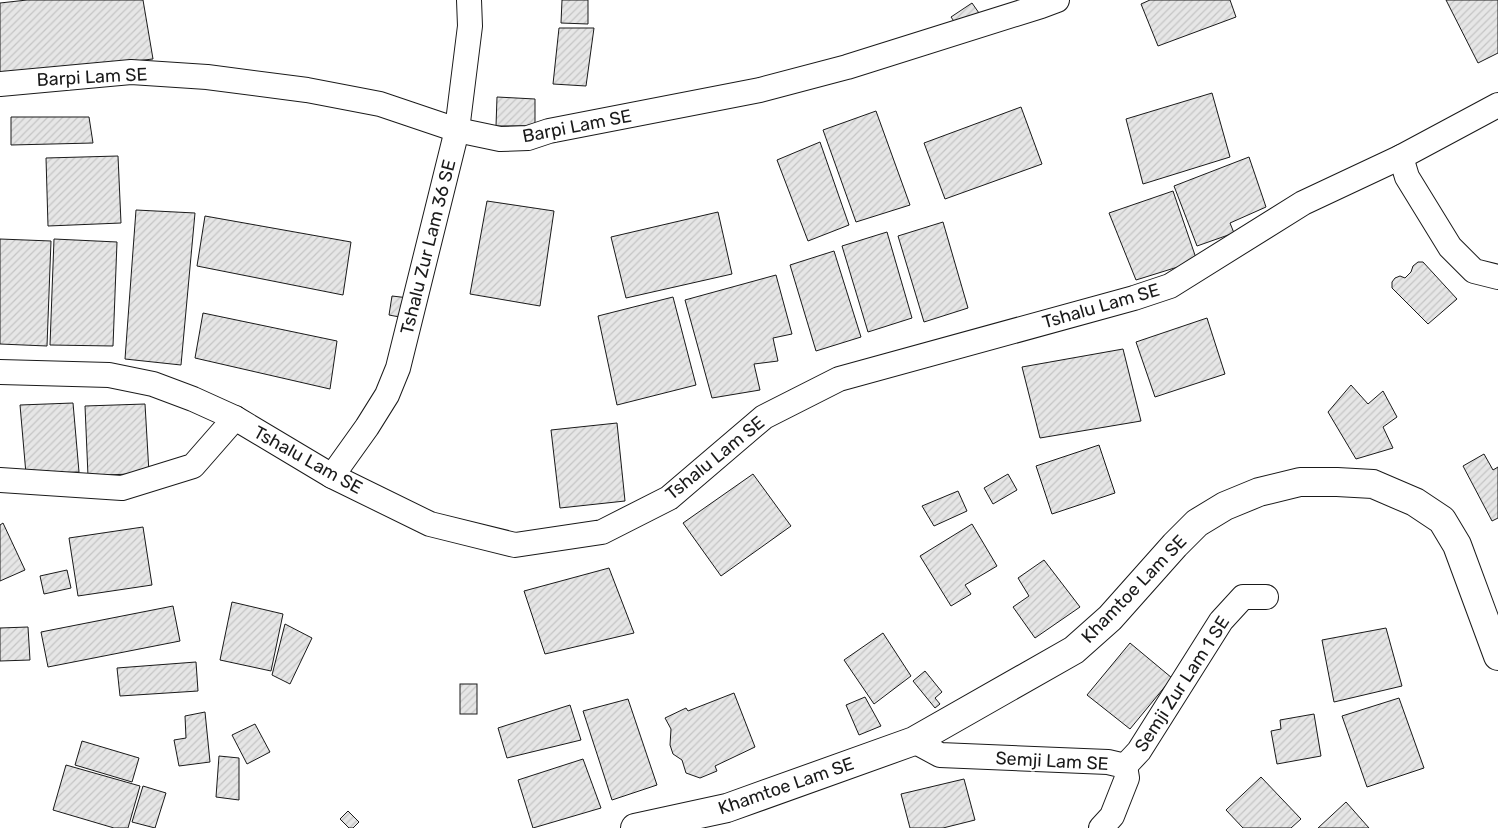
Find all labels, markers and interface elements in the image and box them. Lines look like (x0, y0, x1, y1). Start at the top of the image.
street label: Barpi Lam SE (36, 63, 148, 91)
street label: Barpi Lam SE (520, 105, 634, 147)
street label: Tshalu Zur Lam 36 SE (396, 157, 460, 337)
street label: Tshalu Lam SE (1040, 279, 1162, 333)
street label: Tshalu Lam SE (661, 411, 769, 505)
street label: Tshalu Lam SE (250, 421, 366, 499)
street label: Khamtoe Lam SE (1077, 530, 1191, 648)
street label: Semji Zur Lam 1 SE (1130, 612, 1234, 756)
street label: Semji Lam SE (995, 747, 1109, 775)
street label: Khamtoe Lam SE (715, 752, 857, 820)

